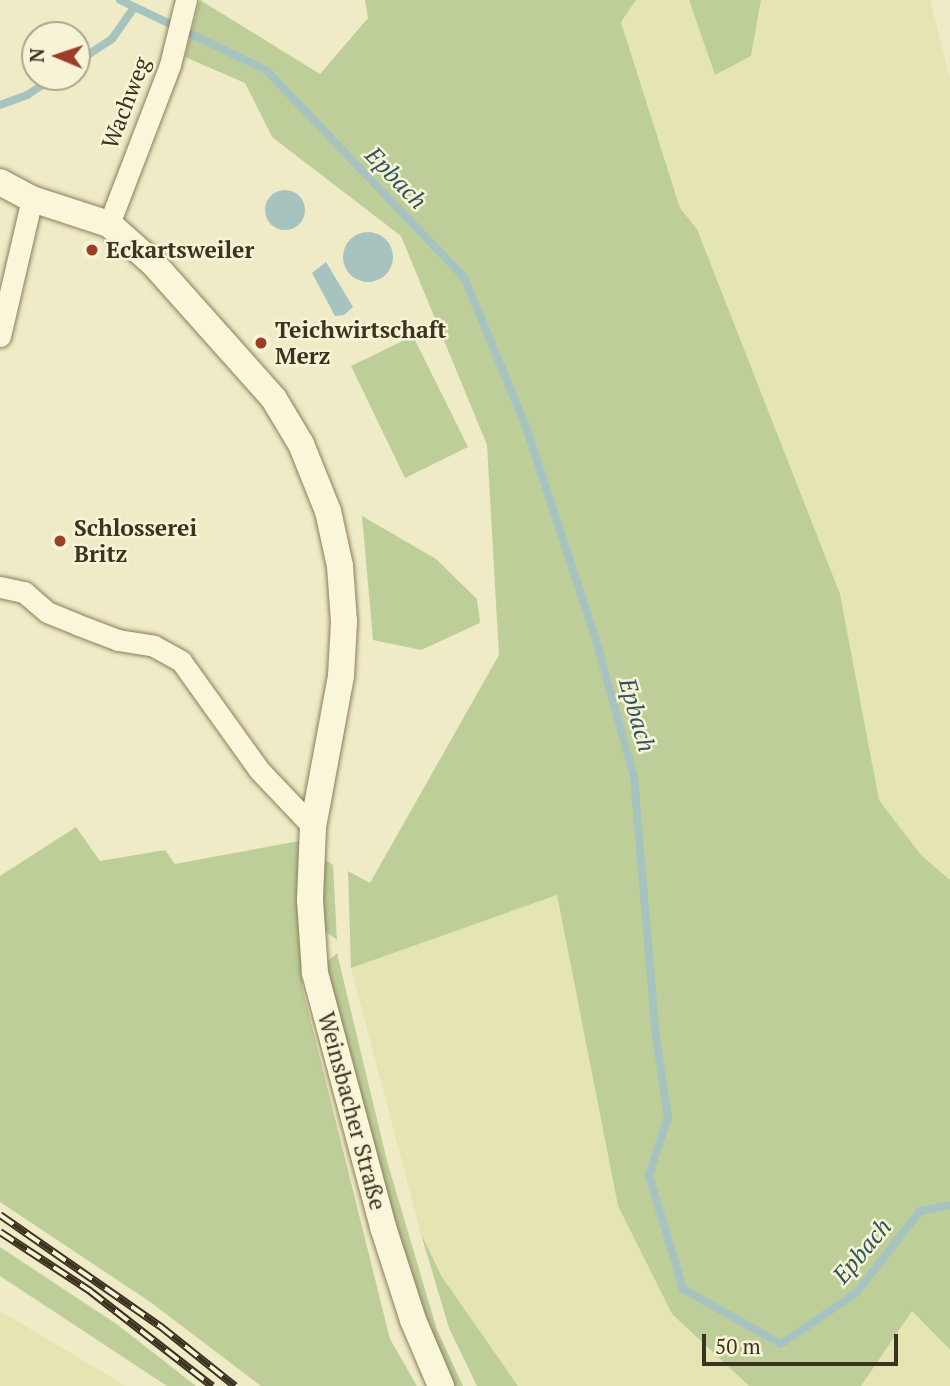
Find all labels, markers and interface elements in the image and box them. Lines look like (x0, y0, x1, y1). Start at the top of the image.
north arrow (21, 21, 91, 91)
text: N (24, 48, 49, 63)
street label: Wachweg (96, 53, 156, 153)
water label: Epbach (359, 141, 433, 215)
place label: Eckartsweiler (106, 236, 254, 264)
marker: Eckartsweiler (84, 242, 100, 258)
place label: Teichwirtschaft Merz (275, 316, 446, 370)
marker: Teichwirtschaft Merz (253, 335, 269, 351)
place label: Schlosserei Britz (74, 514, 197, 568)
marker: Schlosserei Britz (52, 533, 68, 549)
water label: Epbach (613, 675, 661, 755)
street label: Weinsbacher Straße (312, 1009, 392, 1213)
water label: Epbach (827, 1213, 897, 1289)
scale bar (705, 1320, 901, 1364)
text: 50 m (715, 1332, 761, 1360)

